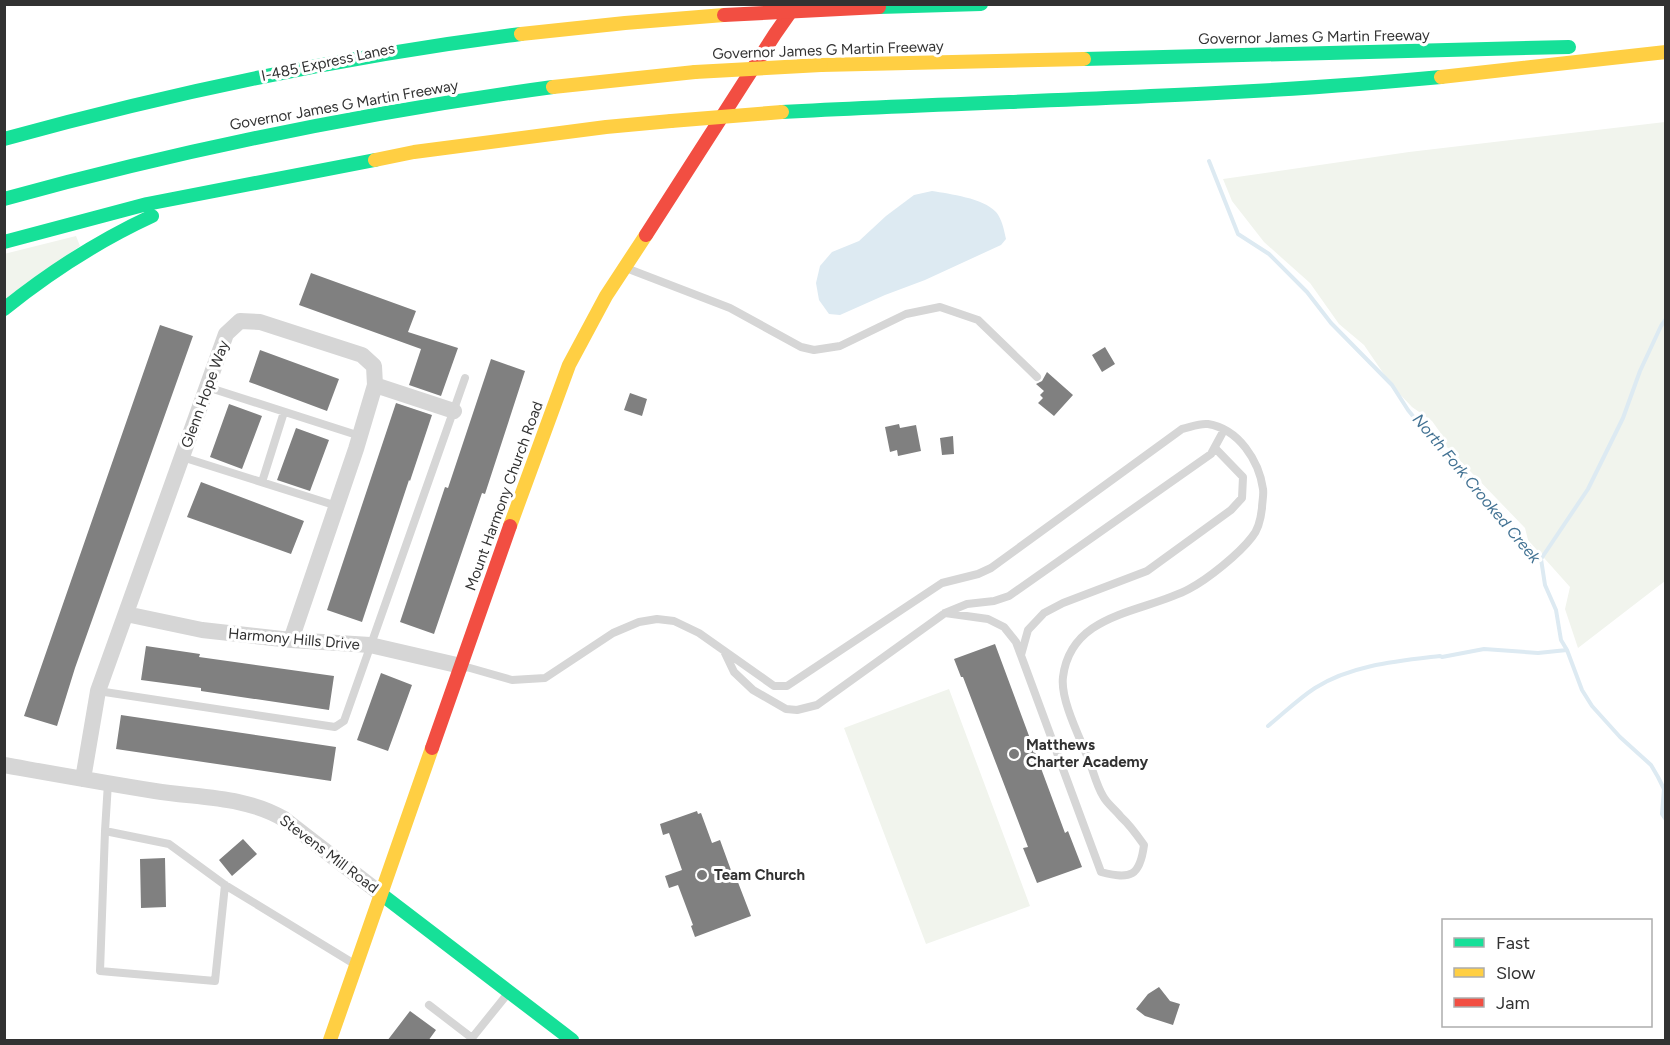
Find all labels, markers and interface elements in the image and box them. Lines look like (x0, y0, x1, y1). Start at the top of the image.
street label: Governor James G Martin Freeway (1198, 26, 1430, 48)
street label: Governor James G Martin Freeway (712, 37, 944, 63)
street label: I-485 Express Lanes (260, 39, 396, 85)
street label: Governor James G Martin Freeway (228, 76, 460, 134)
street label: Glenn Hope Way (177, 338, 233, 450)
street label: Mount Harmony Church Road (461, 399, 547, 593)
water label: North Fork Crooked Creek (1409, 410, 1545, 568)
street label: Harmony Hills Drive (227, 624, 361, 654)
place label: Matthews Charter Academy (1026, 736, 1148, 771)
marker: Matthews Charter Academy (1007, 747, 1021, 761)
street label: Stevens Mill Road (276, 811, 382, 897)
place label: Team Church (714, 866, 805, 884)
marker: Team Church (695, 868, 709, 882)
legend (1442, 919, 1652, 1027)
text: Fast (1496, 932, 1530, 954)
text: Slow (1496, 962, 1535, 984)
text: Jam (1496, 992, 1530, 1014)

